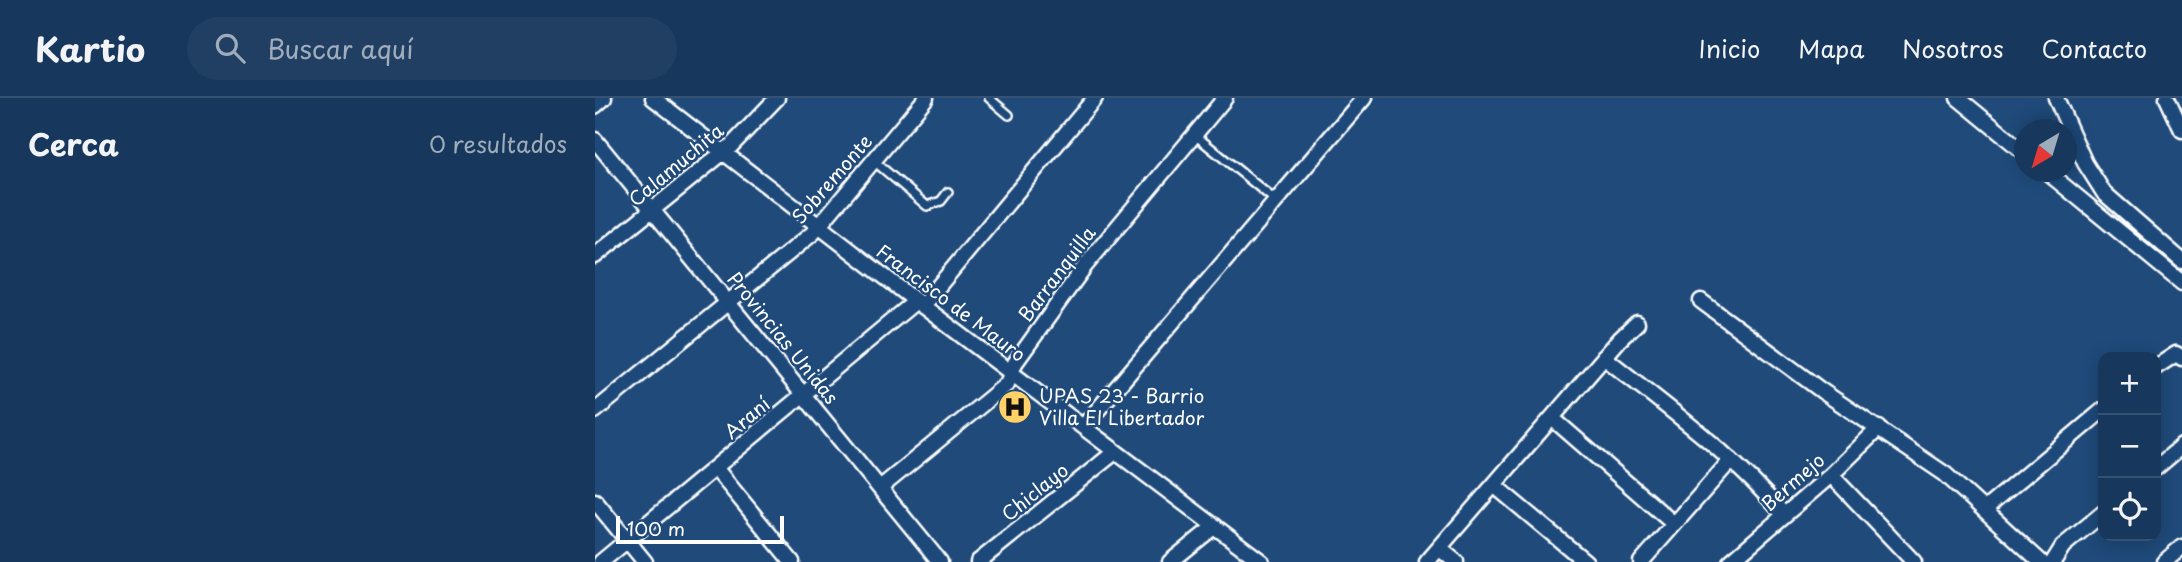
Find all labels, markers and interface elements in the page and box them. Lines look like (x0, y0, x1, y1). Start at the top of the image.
search box (187, 17, 677, 80)
text: Kartio (35, 23, 145, 73)
icon: search (211, 29, 249, 67)
text: Buscar aquí (267, 29, 414, 68)
text: Inicio (1699, 30, 1760, 66)
text: Mapa (1798, 30, 1864, 66)
text: Nosotros (1902, 30, 2004, 66)
text: Contacto (2042, 30, 2147, 66)
street label: Calamuchita (622, 116, 729, 212)
north arrow (2014, 119, 2077, 182)
text: Cerca (28, 121, 119, 166)
text: 0 resultados (429, 126, 567, 161)
street label: Sobremonte (785, 128, 878, 229)
street label: Barranquilla (1011, 220, 1101, 327)
street label: Francisco de Mauro (871, 237, 1032, 368)
street label: Provincias Unidas (722, 265, 846, 409)
map controls (2098, 352, 2161, 541)
button: + (2098, 352, 2161, 415)
place label: UPAS 23 - Barrio Villa El Libertador (1039, 381, 1205, 431)
hospital icon: UPAS 23 - Barrio Villa El Libertador (996, 388, 1034, 426)
street label: Araní (717, 389, 776, 445)
button: − (2098, 415, 2161, 478)
street label: Bermejo (1754, 446, 1830, 517)
street label: Chiclayo (995, 456, 1074, 527)
button: locate (2098, 478, 2161, 541)
scale bar (616, 513, 784, 545)
text: 100 m (627, 514, 685, 542)

